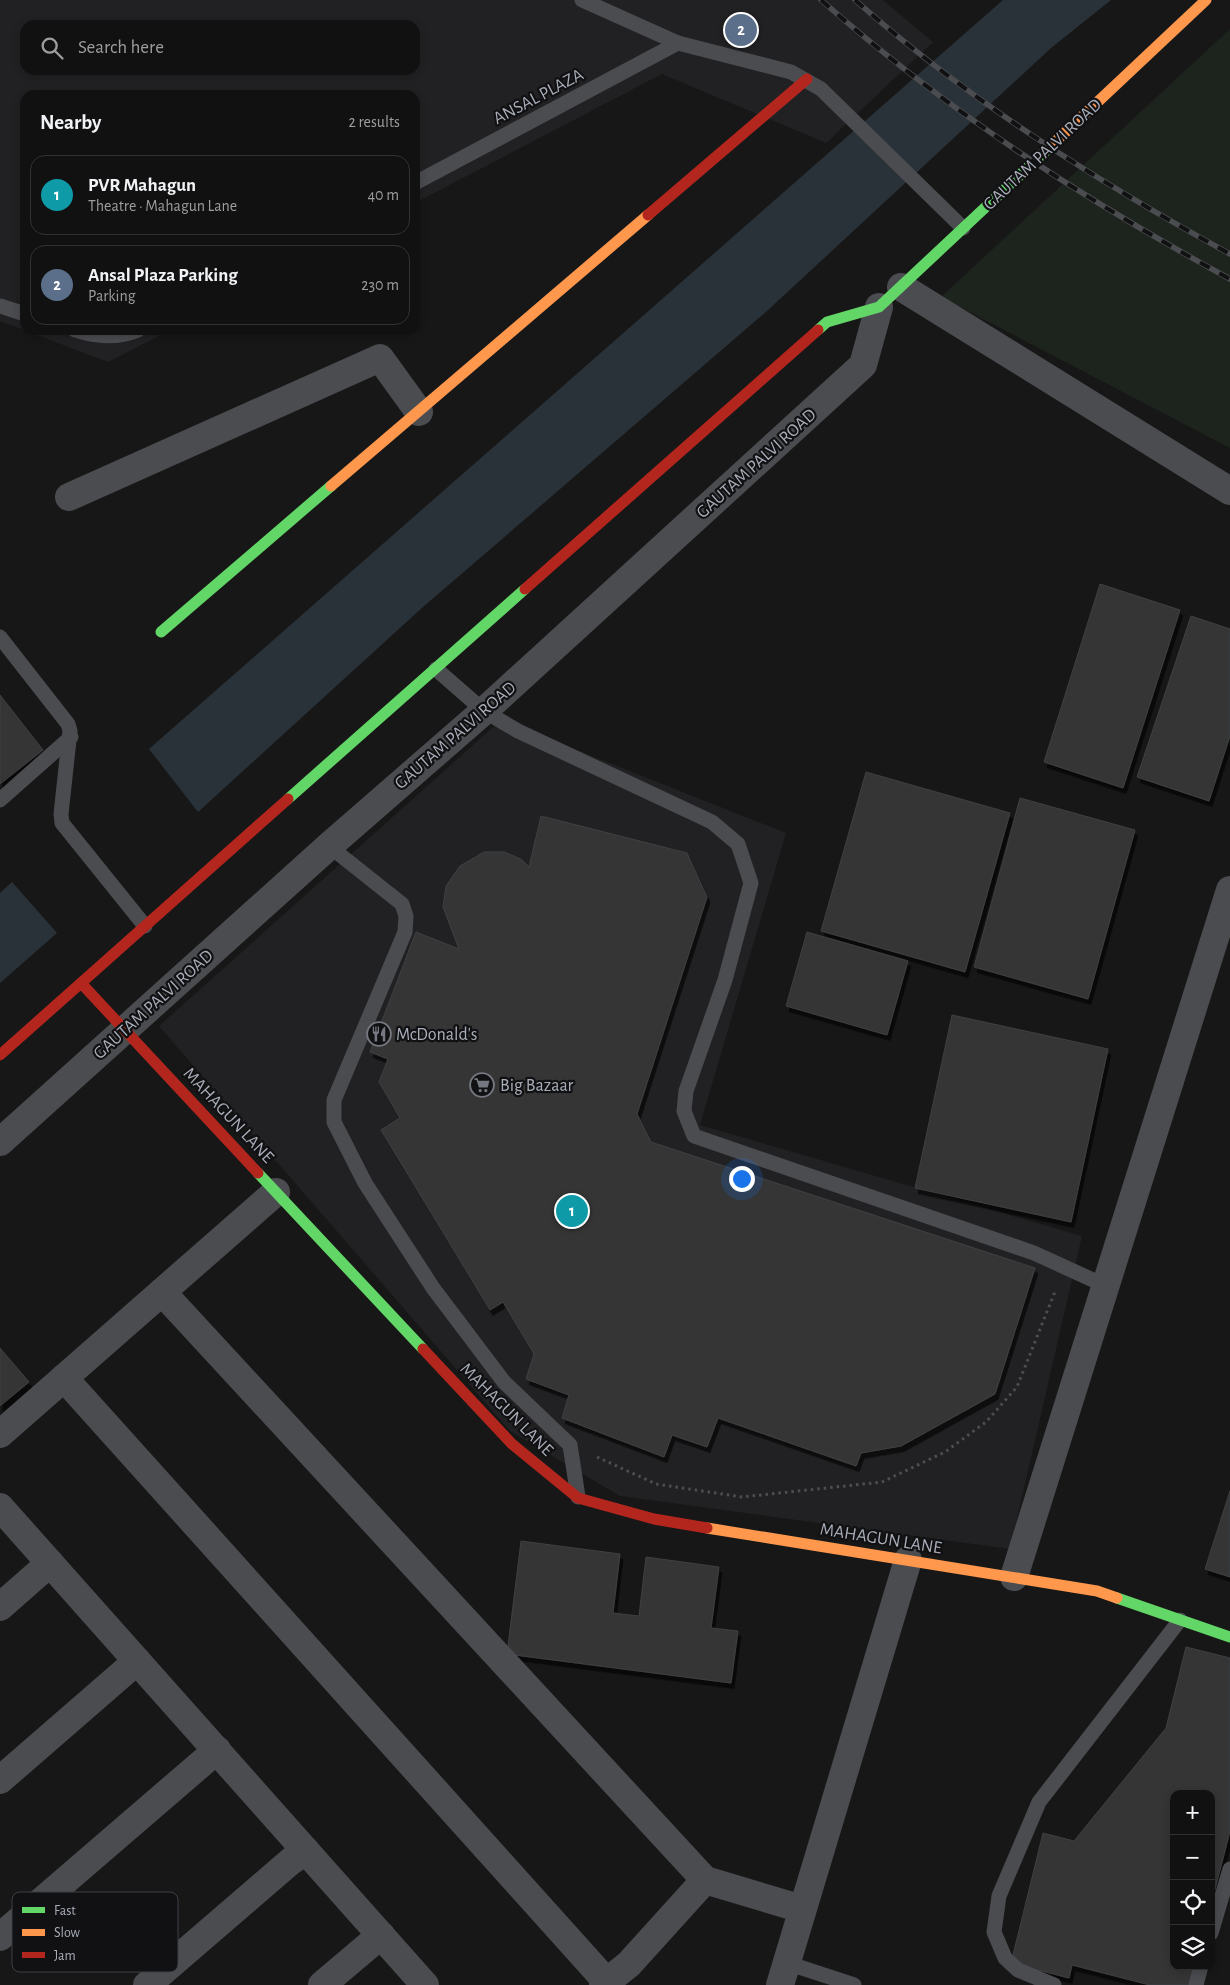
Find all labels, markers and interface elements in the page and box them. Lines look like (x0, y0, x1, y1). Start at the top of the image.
pin: 2 (725, 11, 757, 49)
search box (20, 20, 420, 75)
icon: search (38, 34, 66, 62)
text: Search here (78, 38, 164, 57)
street label: ANSAL PLAZA (490, 65, 587, 128)
street label: GAUTAM PALVI ROAD (980, 96, 1105, 214)
text: Nearby (40, 112, 101, 133)
text: 2 results (348, 114, 400, 130)
text: PVR Mahagun (88, 176, 196, 195)
text: 1 (54, 187, 60, 203)
text: 40 m (367, 187, 399, 203)
text: Theatre · Mahagun Lane (88, 198, 237, 214)
text: Ansal Plaza Parking (88, 266, 238, 285)
text: 2 (53, 277, 61, 293)
text: 230 m (361, 277, 399, 293)
text: Parking (88, 288, 136, 304)
street label: GAUTAM PALVI ROAD (693, 406, 820, 522)
street label: GAUTAM PALVI ROAD (392, 678, 520, 793)
street label: GAUTAM PALVI ROAD (90, 947, 217, 1063)
restaurant icon: McDonald's (366, 1021, 392, 1047)
place label: McDonald's (396, 1026, 478, 1044)
street label: MAHAGUN LANE (180, 1064, 277, 1167)
supermarket icon: Big Bazaar (469, 1072, 495, 1098)
place label: Big Bazaar (500, 1077, 574, 1095)
your location (729, 1166, 755, 1192)
pin: 1 (556, 1192, 588, 1230)
street label: MAHAGUN LANE (456, 1360, 556, 1460)
street label: MAHAGUN LANE (819, 1520, 943, 1558)
map controls (1170, 1790, 1215, 1970)
button: + (1170, 1790, 1215, 1835)
button: − (1170, 1835, 1215, 1880)
button: locate (1170, 1880, 1215, 1925)
legend (12, 1892, 178, 1972)
text: Fast (54, 1904, 76, 1918)
button: layers (1170, 1925, 1215, 1970)
text: Slow (54, 1926, 81, 1940)
text: Jam (54, 1949, 76, 1963)

